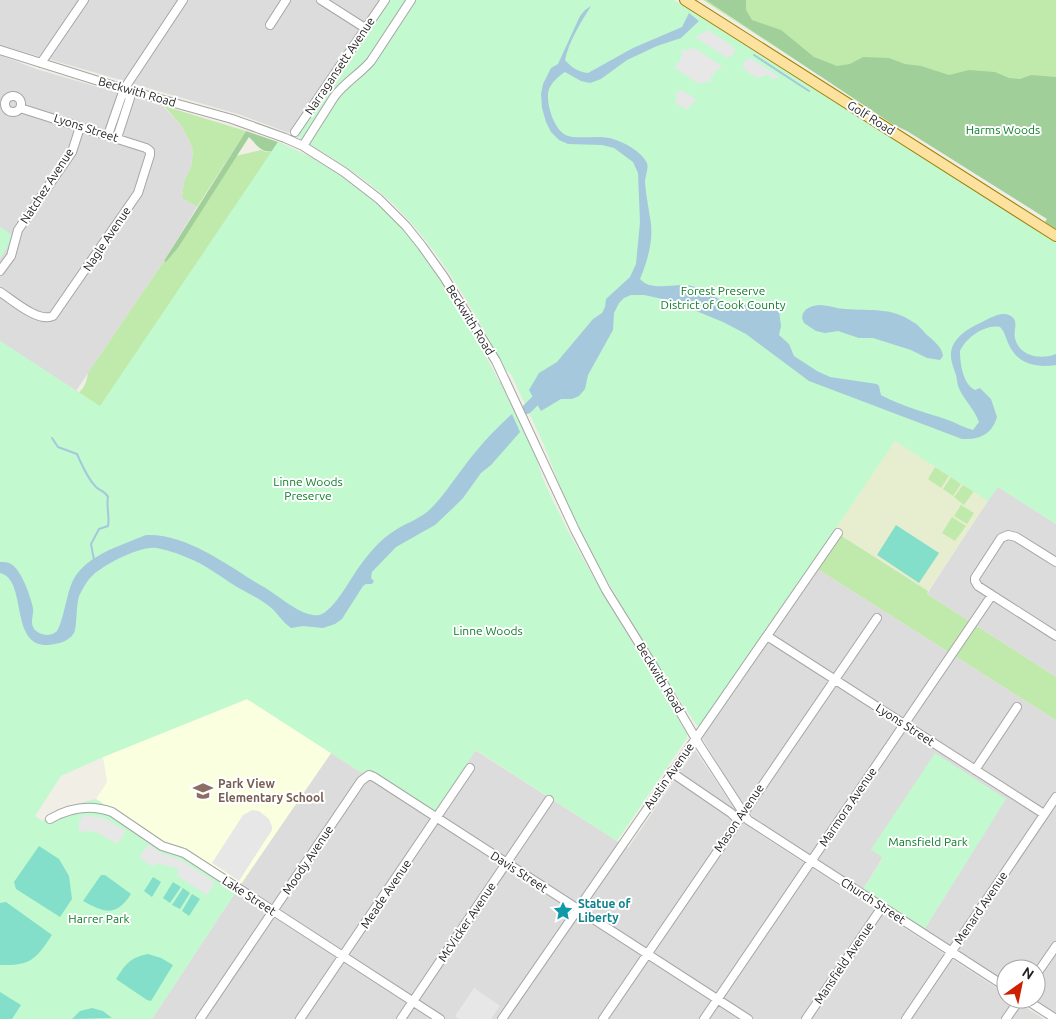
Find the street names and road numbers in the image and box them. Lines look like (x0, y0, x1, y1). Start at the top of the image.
street label: Narragansett Avenue (302, 15, 377, 117)
street label: Beckwith Road (97, 74, 177, 109)
street label: Golf Road (845, 98, 897, 137)
street label: Lyons Street (52, 111, 120, 144)
street label: Natchez Avenue (17, 146, 76, 226)
street label: Nagle Avenue (80, 204, 133, 273)
street label: Beckwith Road (444, 282, 497, 357)
street label: Beckwith Road (634, 640, 687, 715)
street label: Lyons Street (874, 701, 937, 748)
street label: Austin Avenue (641, 740, 696, 811)
street label: Marmora Avenue (816, 765, 879, 849)
street label: Mason Avenue (711, 781, 766, 854)
street label: Moody Avenue (280, 823, 335, 897)
street label: Davis Street (489, 848, 550, 895)
street label: Meade Avenue (358, 857, 413, 931)
street label: Menard Avenue (951, 869, 1010, 947)
street label: Lake Street (220, 874, 279, 918)
street label: Church Street (839, 875, 908, 926)
street label: McVicker Avenue (435, 880, 498, 964)
street label: Mansfield Avenue (811, 919, 876, 1006)

